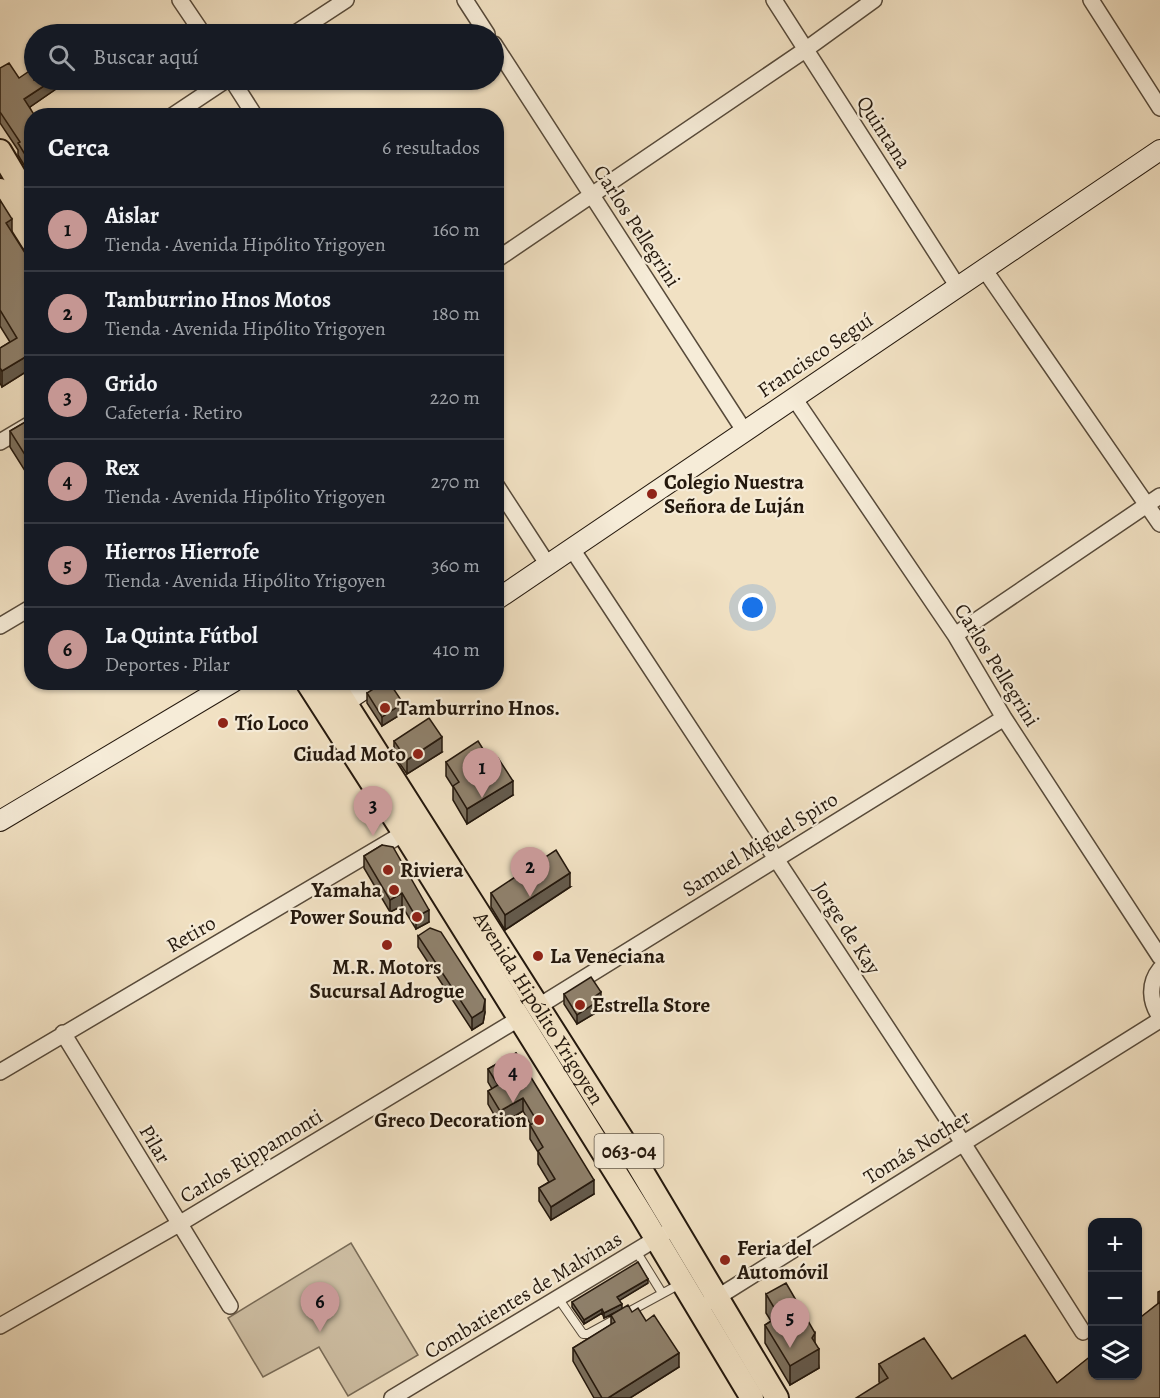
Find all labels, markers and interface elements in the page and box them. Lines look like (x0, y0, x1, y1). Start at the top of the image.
search box (24, 24, 504, 90)
icon: search (45, 41, 78, 74)
text: Buscar aquí (93, 42, 199, 72)
street label: Quintana (850, 90, 918, 174)
text: Cerca (48, 130, 110, 165)
text: 6 resultados (382, 134, 480, 161)
street label: Carlos Pellegrini (587, 159, 687, 293)
text: Aislar (105, 201, 159, 231)
text: 1 (64, 216, 71, 243)
text: 160 m (433, 216, 480, 243)
text: Tienda · Avenida Hipólito Yrigoyen (105, 231, 386, 258)
text: Tamburrino Hnos Motos (105, 285, 331, 315)
text: 2 (63, 300, 72, 327)
text: 180 m (432, 300, 480, 327)
street label: Francisco Seguí (752, 306, 878, 404)
text: Tienda · Avenida Hipólito Yrigoyen (105, 315, 386, 342)
text: Grido (105, 369, 158, 399)
text: 3 (63, 384, 72, 411)
text: 220 m (430, 384, 480, 411)
text: Cafetería · Retiro (105, 399, 242, 426)
text: Rex (105, 453, 139, 483)
text: 4 (63, 468, 72, 495)
text: 270 m (431, 468, 480, 495)
place label: Colegio Nuestra Señora de Luján (664, 468, 805, 520)
text: Tienda · Avenida Hipólito Yrigoyen (105, 483, 386, 510)
marker: Colegio Nuestra Señora de Luján (645, 487, 659, 501)
text: Hierros Hierrofe (105, 537, 260, 567)
text: 5 (63, 552, 72, 579)
text: 360 m (431, 552, 480, 579)
text: Tienda · Avenida Hipólito Yrigoyen (105, 567, 386, 594)
your location (738, 593, 767, 622)
street label: Carlos Pellegrini (948, 598, 1046, 732)
text: La Quinta Fútbol (105, 621, 258, 651)
text: 6 (63, 636, 72, 663)
text: 410 m (433, 636, 480, 663)
text: Deportes · Pilar (105, 651, 230, 678)
place label: Tamburrino Hnos. (397, 694, 560, 722)
marker: Tamburrino Hnos. (378, 701, 392, 715)
place label: Tío Loco (235, 709, 309, 737)
marker: Tío Loco (216, 716, 230, 730)
place label: Ciudad Moto (293, 740, 406, 768)
marker: Ciudad Moto (411, 747, 425, 761)
pin: 1 (462, 748, 502, 798)
street label: Samuel Miguel Spiro (677, 785, 843, 903)
pin: 3 (354, 786, 392, 836)
pin: 2 (510, 848, 550, 897)
place label: Riviera (400, 856, 465, 884)
marker: Riviera (381, 863, 395, 877)
place label: Yamaha (310, 876, 383, 904)
street label: Jorge de Kay (807, 876, 888, 980)
marker: Yamaha (387, 883, 401, 897)
place label: Power Sound (289, 903, 406, 931)
street label: Avenida Hipólito Yrigoyen (467, 905, 611, 1110)
street label: Retiro (161, 909, 221, 959)
marker: Power Sound (410, 910, 424, 924)
marker: M.R. Motors Sucursal Adrogue (380, 938, 394, 952)
place label: La Veneciana (550, 942, 666, 970)
marker: La Veneciana (531, 949, 545, 963)
place label: M.R. Motors Sucursal Adrogue (310, 953, 465, 1005)
place label: Estrella Store (592, 991, 710, 1019)
marker: Estrella Store (573, 998, 587, 1012)
pin: 4 (494, 1054, 532, 1103)
street label: Carlos Rippamonti (174, 1102, 328, 1210)
street label: Tomás Nother (858, 1103, 976, 1191)
place label: Greco Decoration (374, 1106, 527, 1134)
marker: Greco Decoration (532, 1113, 546, 1127)
street label: Pilar (133, 1120, 177, 1168)
road number: 063-04 (594, 1134, 664, 1168)
map controls (1088, 1218, 1142, 1380)
button: + (1088, 1218, 1142, 1272)
street label: Combatientes de Malvinas (419, 1225, 627, 1365)
place label: Feria del Automóvil (736, 1234, 829, 1286)
marker: Feria del Automóvil (718, 1253, 732, 1267)
button: − (1088, 1272, 1142, 1326)
pin: 6 (300, 1282, 340, 1332)
pin: 5 (770, 1298, 810, 1348)
button: layers (1088, 1326, 1142, 1380)

